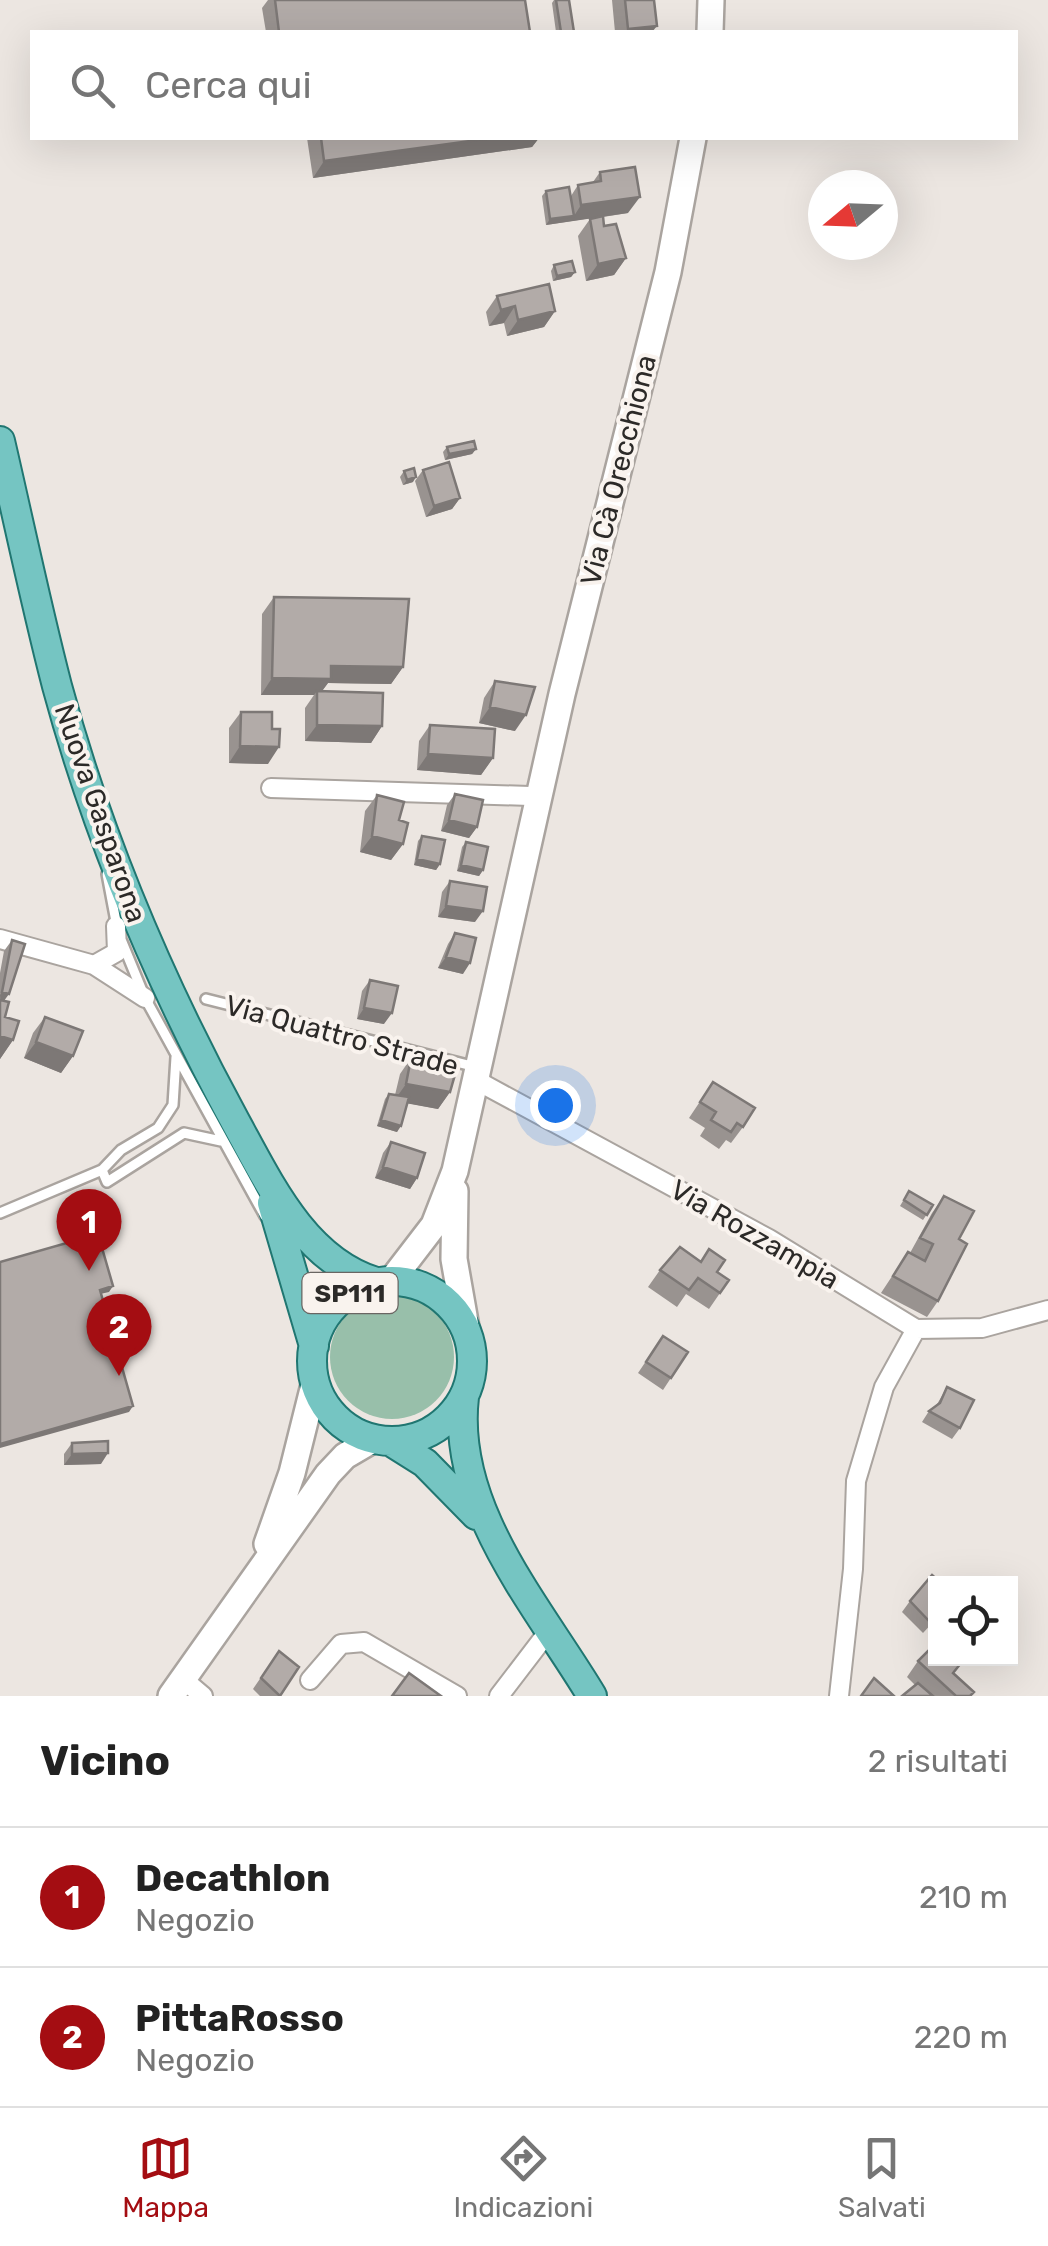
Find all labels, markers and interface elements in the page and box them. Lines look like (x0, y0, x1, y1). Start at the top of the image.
search box (30, 30, 1018, 140)
icon: search (65, 58, 120, 113)
text: Cerca qui (145, 62, 312, 108)
north arrow (808, 170, 898, 260)
street label: Via Cà Orecchiona (574, 351, 663, 589)
street label: Nuova Gasparona (48, 700, 153, 927)
street label: Via Quattro Strade (222, 988, 462, 1083)
your location (530, 1080, 581, 1131)
street label: Via Rozzampia (665, 1173, 845, 1296)
pin: 1 (56, 1188, 122, 1271)
road number: SP111 (302, 1273, 398, 1313)
pin: 2 (86, 1294, 152, 1376)
map controls (928, 1576, 1018, 1666)
button: locate (928, 1576, 1018, 1666)
text: Vicino (40, 1736, 170, 1786)
text: 2 risultati (868, 1742, 1008, 1780)
text: Decathlon (135, 1855, 330, 1901)
text: 1 (65, 1878, 80, 1916)
text: 210 m (919, 1878, 1008, 1916)
text: Negozio (135, 1901, 255, 1939)
text: PittaRosso (135, 1995, 344, 2041)
text: 2 (62, 2018, 83, 2056)
text: 220 m (914, 2018, 1008, 2056)
text: Negozio (135, 2041, 255, 2079)
tab: Mappa (122, 2131, 209, 2224)
tab: Indicazioni (454, 2131, 593, 2224)
tab: Salvati (838, 2131, 926, 2224)

